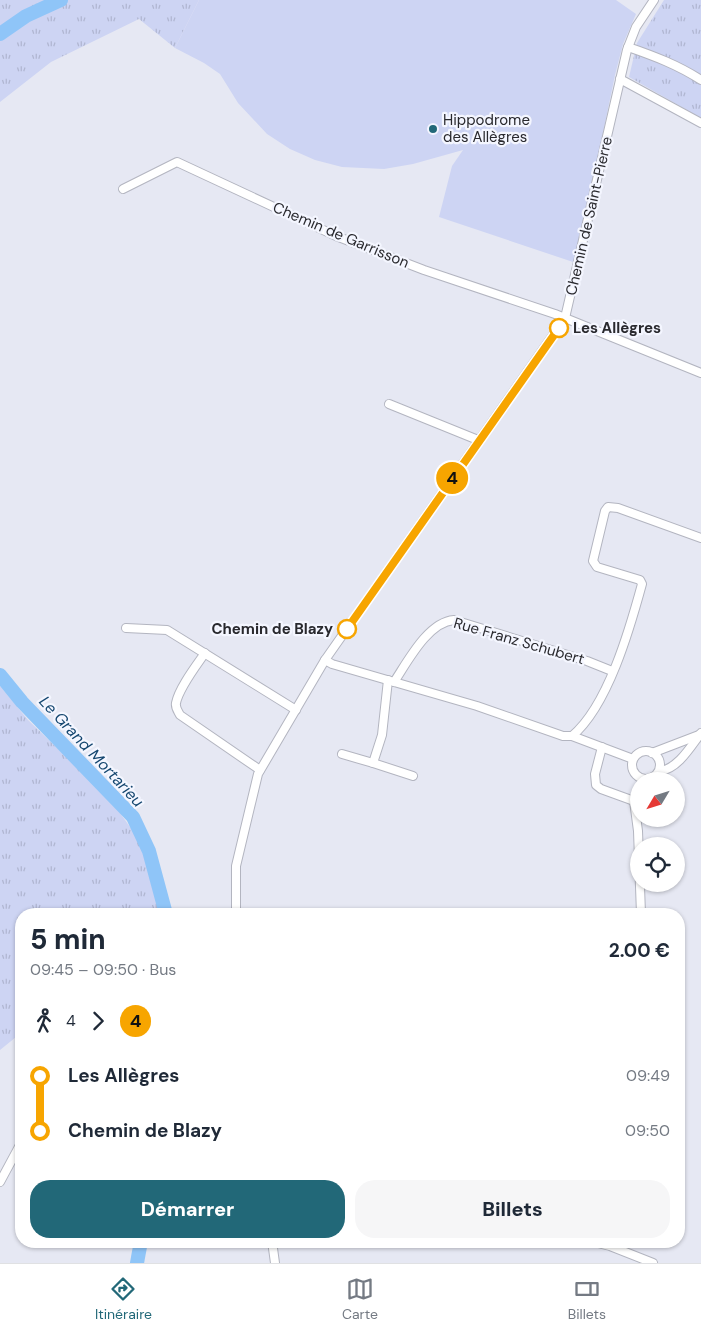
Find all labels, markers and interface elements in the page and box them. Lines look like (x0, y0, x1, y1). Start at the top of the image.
place label: Hippodrome des Allègres (443, 110, 530, 147)
marker: Hippodrome des Allègres (427, 123, 439, 135)
street label: Chemin de Saint-Pierre (561, 135, 617, 297)
street label: Chemin de Garrisson (270, 197, 412, 273)
marker: Les Allègres (549, 318, 569, 338)
place label: Les Allègres (573, 318, 661, 338)
line badge: 4 (436, 462, 468, 494)
text: 4 (446, 466, 458, 490)
street label: Rue Franz Schubert (451, 613, 587, 669)
place label: Chemin de Blazy (211, 619, 333, 639)
marker: Chemin de Blazy (337, 619, 357, 639)
water label: Le Grand Mortarieu (35, 691, 149, 811)
north arrow (630, 772, 685, 828)
map controls (630, 772, 685, 892)
button: locate (630, 837, 685, 892)
text: 5 min (30, 921, 106, 958)
text: 2.00 € (609, 938, 670, 963)
text: 09:45 – 09:50 · Bus (30, 959, 176, 980)
icon: walk (30, 1007, 58, 1035)
icon: forward (84, 1007, 112, 1035)
text: 4 (130, 1009, 141, 1033)
text: 4 (66, 1010, 76, 1031)
text: Les Allègres (68, 1063, 179, 1088)
text: 09:49 (626, 1065, 670, 1086)
text: Chemin de Blazy (68, 1118, 222, 1143)
text: 09:50 (625, 1120, 670, 1141)
button: Démarrer (30, 1180, 345, 1238)
button: Billets (355, 1180, 670, 1238)
tab: Itinéraire (95, 1275, 152, 1323)
tab: Carte (342, 1275, 378, 1323)
tab: Billets (568, 1275, 606, 1323)

